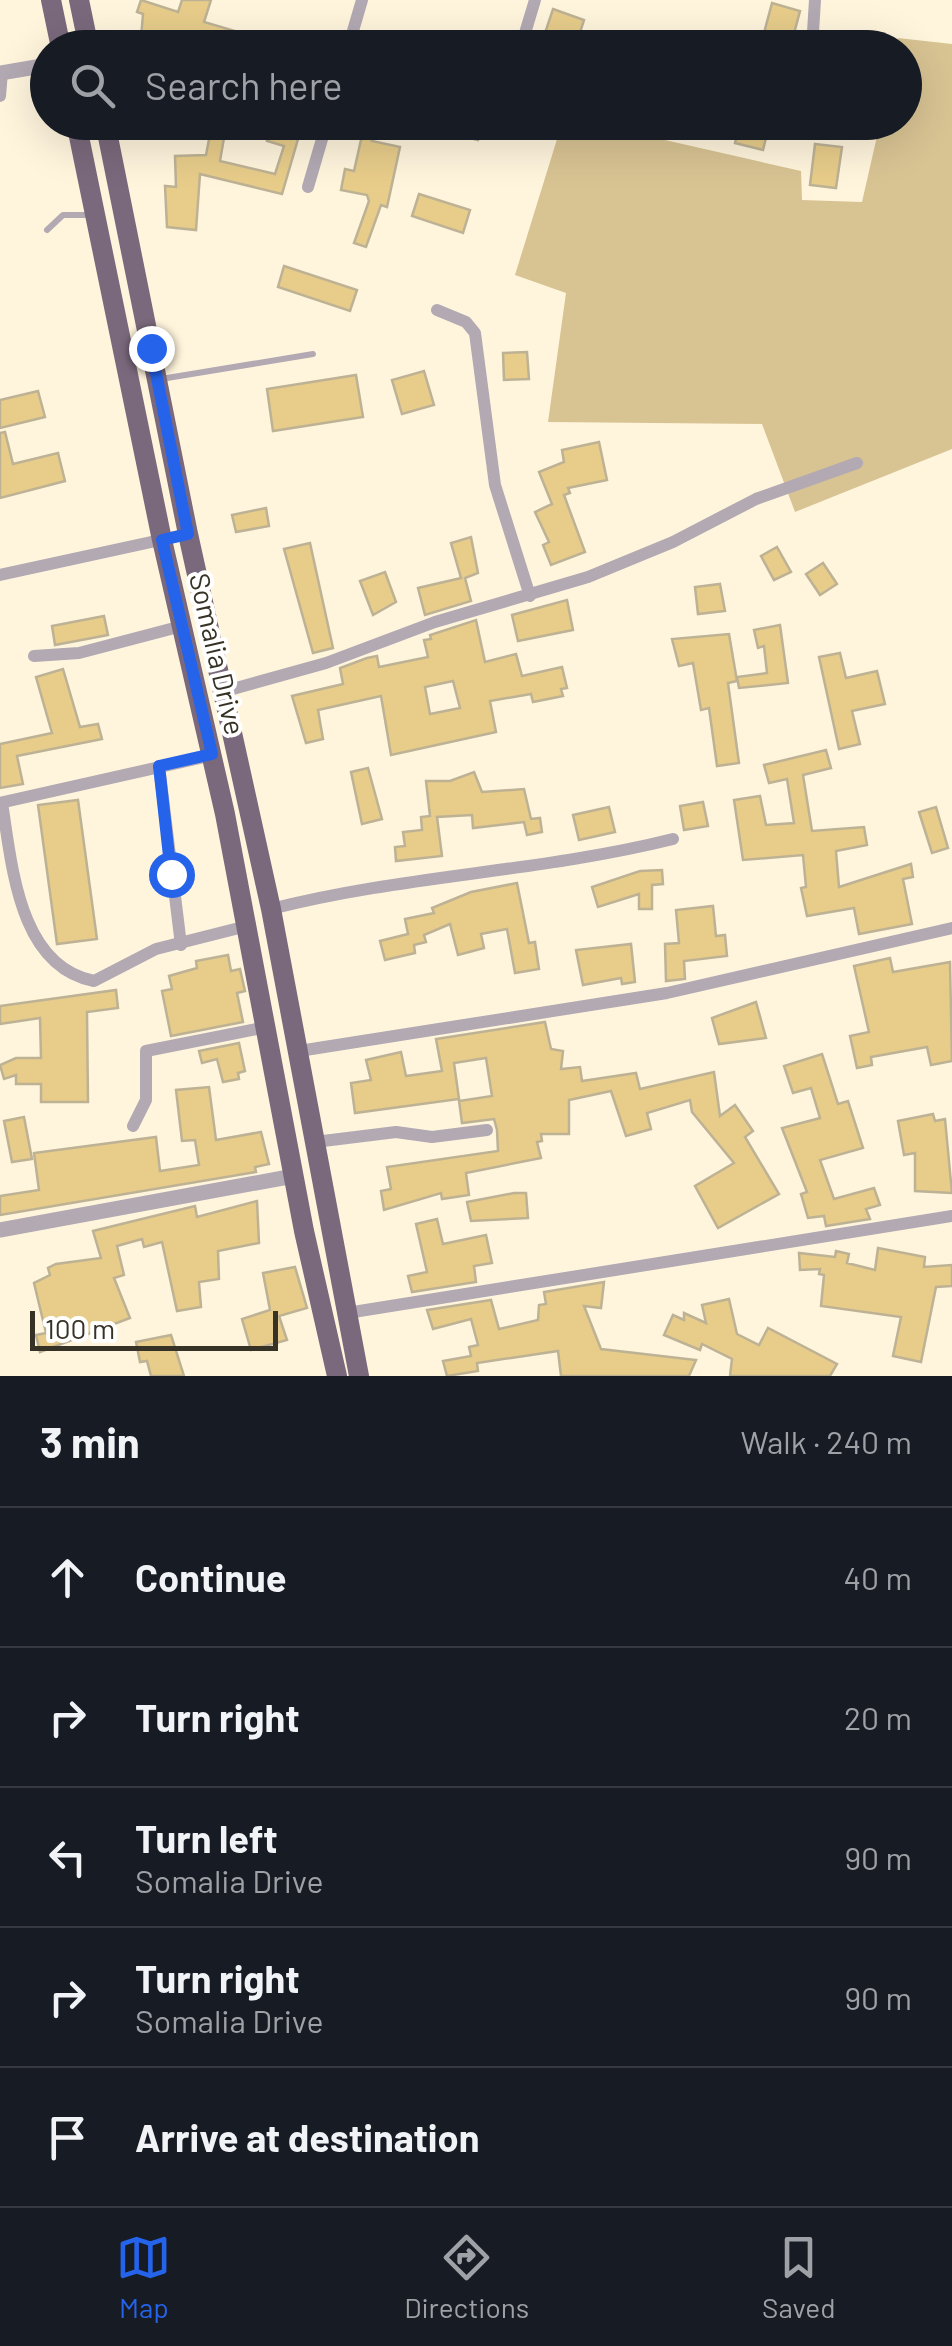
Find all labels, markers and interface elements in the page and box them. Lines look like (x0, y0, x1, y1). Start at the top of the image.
search box (30, 30, 922, 140)
icon: search (65, 58, 120, 113)
text: Search here (145, 62, 343, 108)
route end (129, 326, 175, 372)
street label: Somalia Drive (183, 570, 253, 738)
route start (149, 852, 195, 898)
scale bar (30, 1306, 278, 1350)
text: 100 m (45, 1311, 115, 1345)
text: 3 min (40, 1416, 140, 1466)
text: Walk · 240 m (740, 1422, 912, 1460)
icon: ahead (40, 1550, 95, 1605)
text: Continue (135, 1554, 286, 1600)
text: 40 m (843, 1558, 912, 1596)
icon: right (40, 1690, 95, 1745)
text: Turn right (135, 1694, 300, 1740)
text: 20 m (844, 1698, 912, 1736)
text: Turn left (135, 1815, 278, 1861)
icon: left (40, 1830, 95, 1885)
text: 90 m (844, 1838, 912, 1876)
text: Somalia Drive (135, 1861, 324, 1899)
text: Turn right (135, 1955, 300, 2001)
icon: right (40, 1970, 95, 2025)
text: 90 m (844, 1978, 912, 2016)
text: Somalia Drive (135, 2001, 324, 2039)
icon: arrive (40, 2110, 95, 2165)
text: Arrive at destination (135, 2114, 480, 2160)
tab: Map (116, 2230, 171, 2324)
tab: Directions (404, 2230, 529, 2324)
tab: Saved (762, 2230, 836, 2324)

